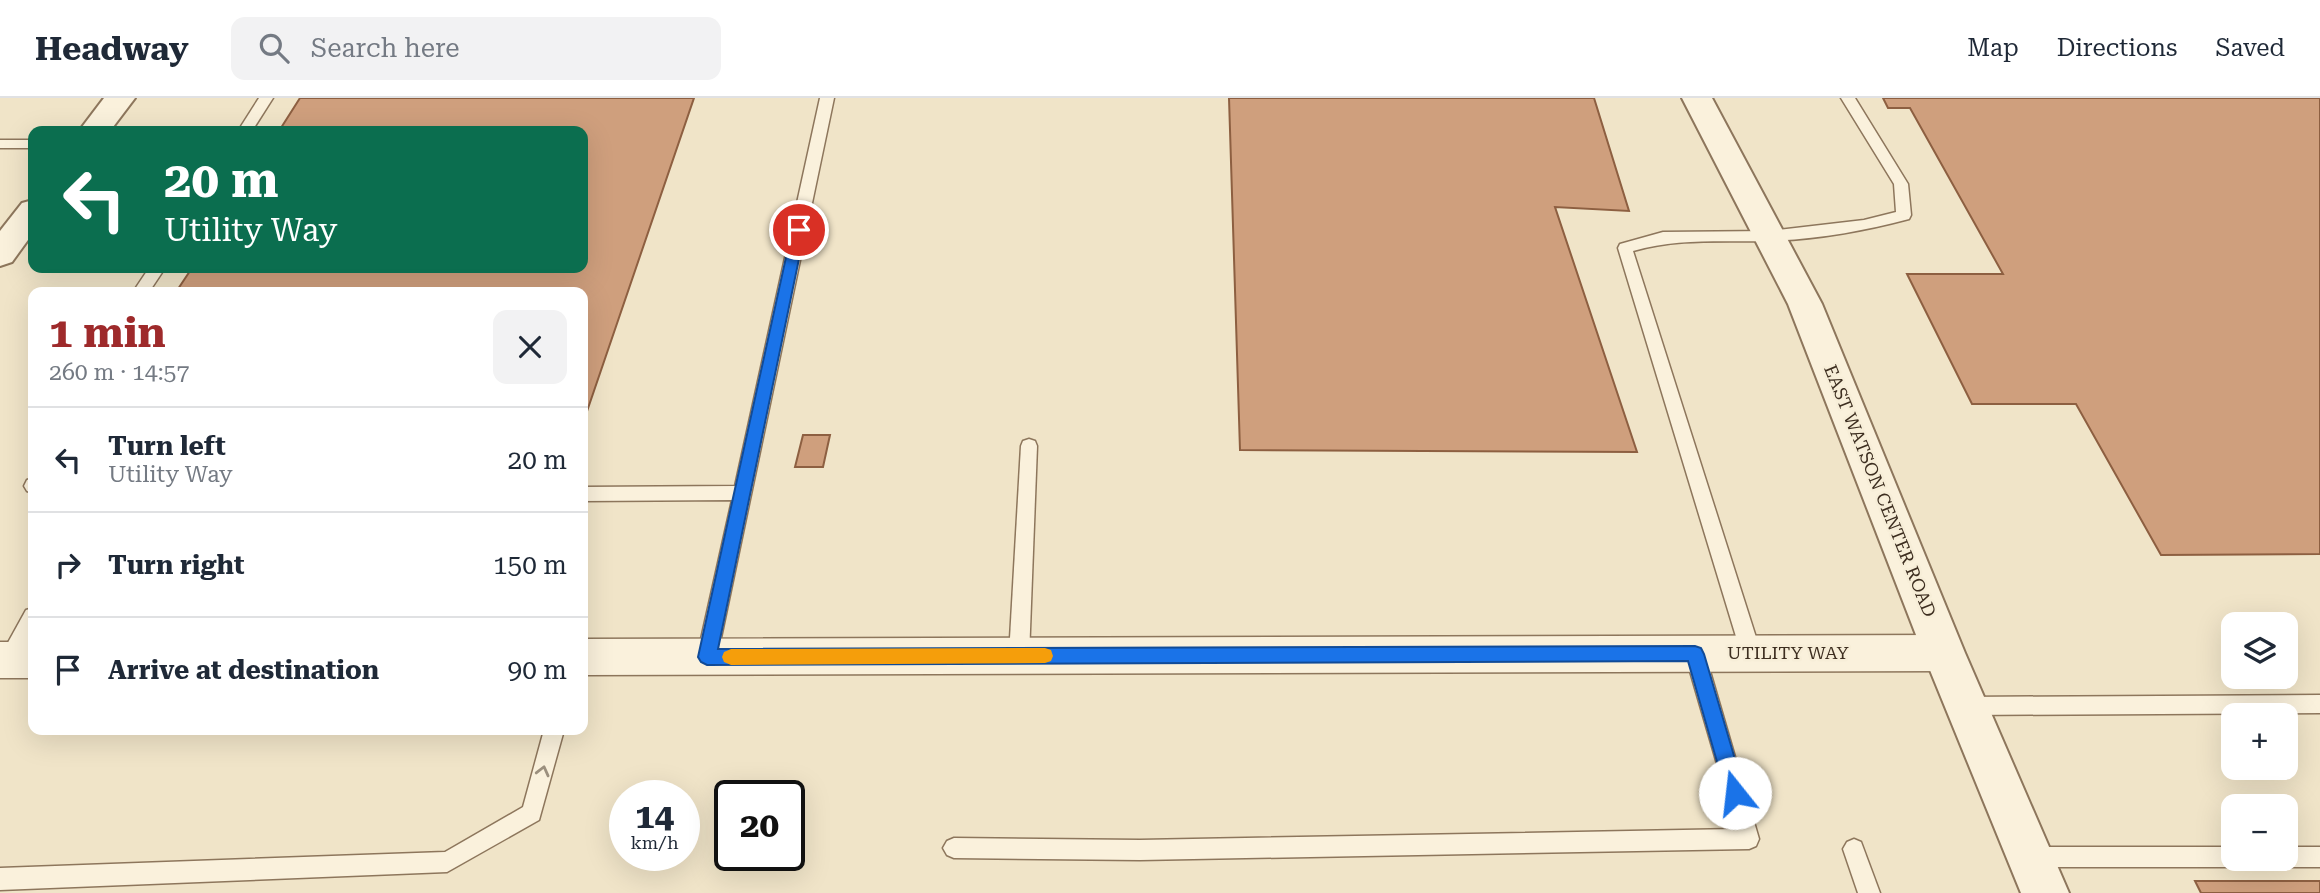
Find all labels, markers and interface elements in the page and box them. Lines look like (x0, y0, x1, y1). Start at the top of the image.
search box (231, 17, 721, 80)
text: Headway (35, 29, 189, 68)
icon: search (255, 29, 293, 67)
text: Search here (311, 33, 460, 63)
text: Map (1967, 34, 2019, 62)
text: Directions (2057, 34, 2177, 62)
text: Saved (2215, 34, 2285, 62)
text: 20 m (164, 152, 279, 209)
icon: left (49, 154, 140, 245)
pin (769, 200, 829, 260)
text: Utility Way (164, 211, 337, 249)
icon: arrive (780, 211, 818, 249)
text: 1 min (49, 308, 166, 357)
button: close (493, 310, 567, 384)
text: 260 m · 14:57 (49, 359, 189, 386)
street label: EAST WATSON CENTER ROAD (1820, 362, 1941, 620)
text: Turn left (108, 431, 226, 461)
icon: left (49, 441, 87, 479)
text: 20 m (508, 445, 567, 475)
text: Utility Way (108, 461, 233, 488)
icon: right (49, 546, 87, 584)
text: Turn right (108, 550, 244, 580)
text: 150 m (493, 550, 567, 580)
map controls (2221, 612, 2298, 871)
button: layers (2221, 612, 2298, 689)
street label: UTILITY WAY (1727, 642, 1850, 663)
icon: arrive (49, 651, 87, 689)
text: Arrive at destination (108, 655, 379, 685)
text: 90 m (508, 655, 567, 685)
button: + (2221, 703, 2298, 780)
position arrow (1698, 756, 1772, 830)
one-way arrow (535, 766, 549, 778)
speed limit sign: 20 (714, 780, 805, 871)
button: − (2221, 794, 2298, 871)
text: 14 (635, 796, 674, 837)
text: km/h (630, 832, 679, 853)

